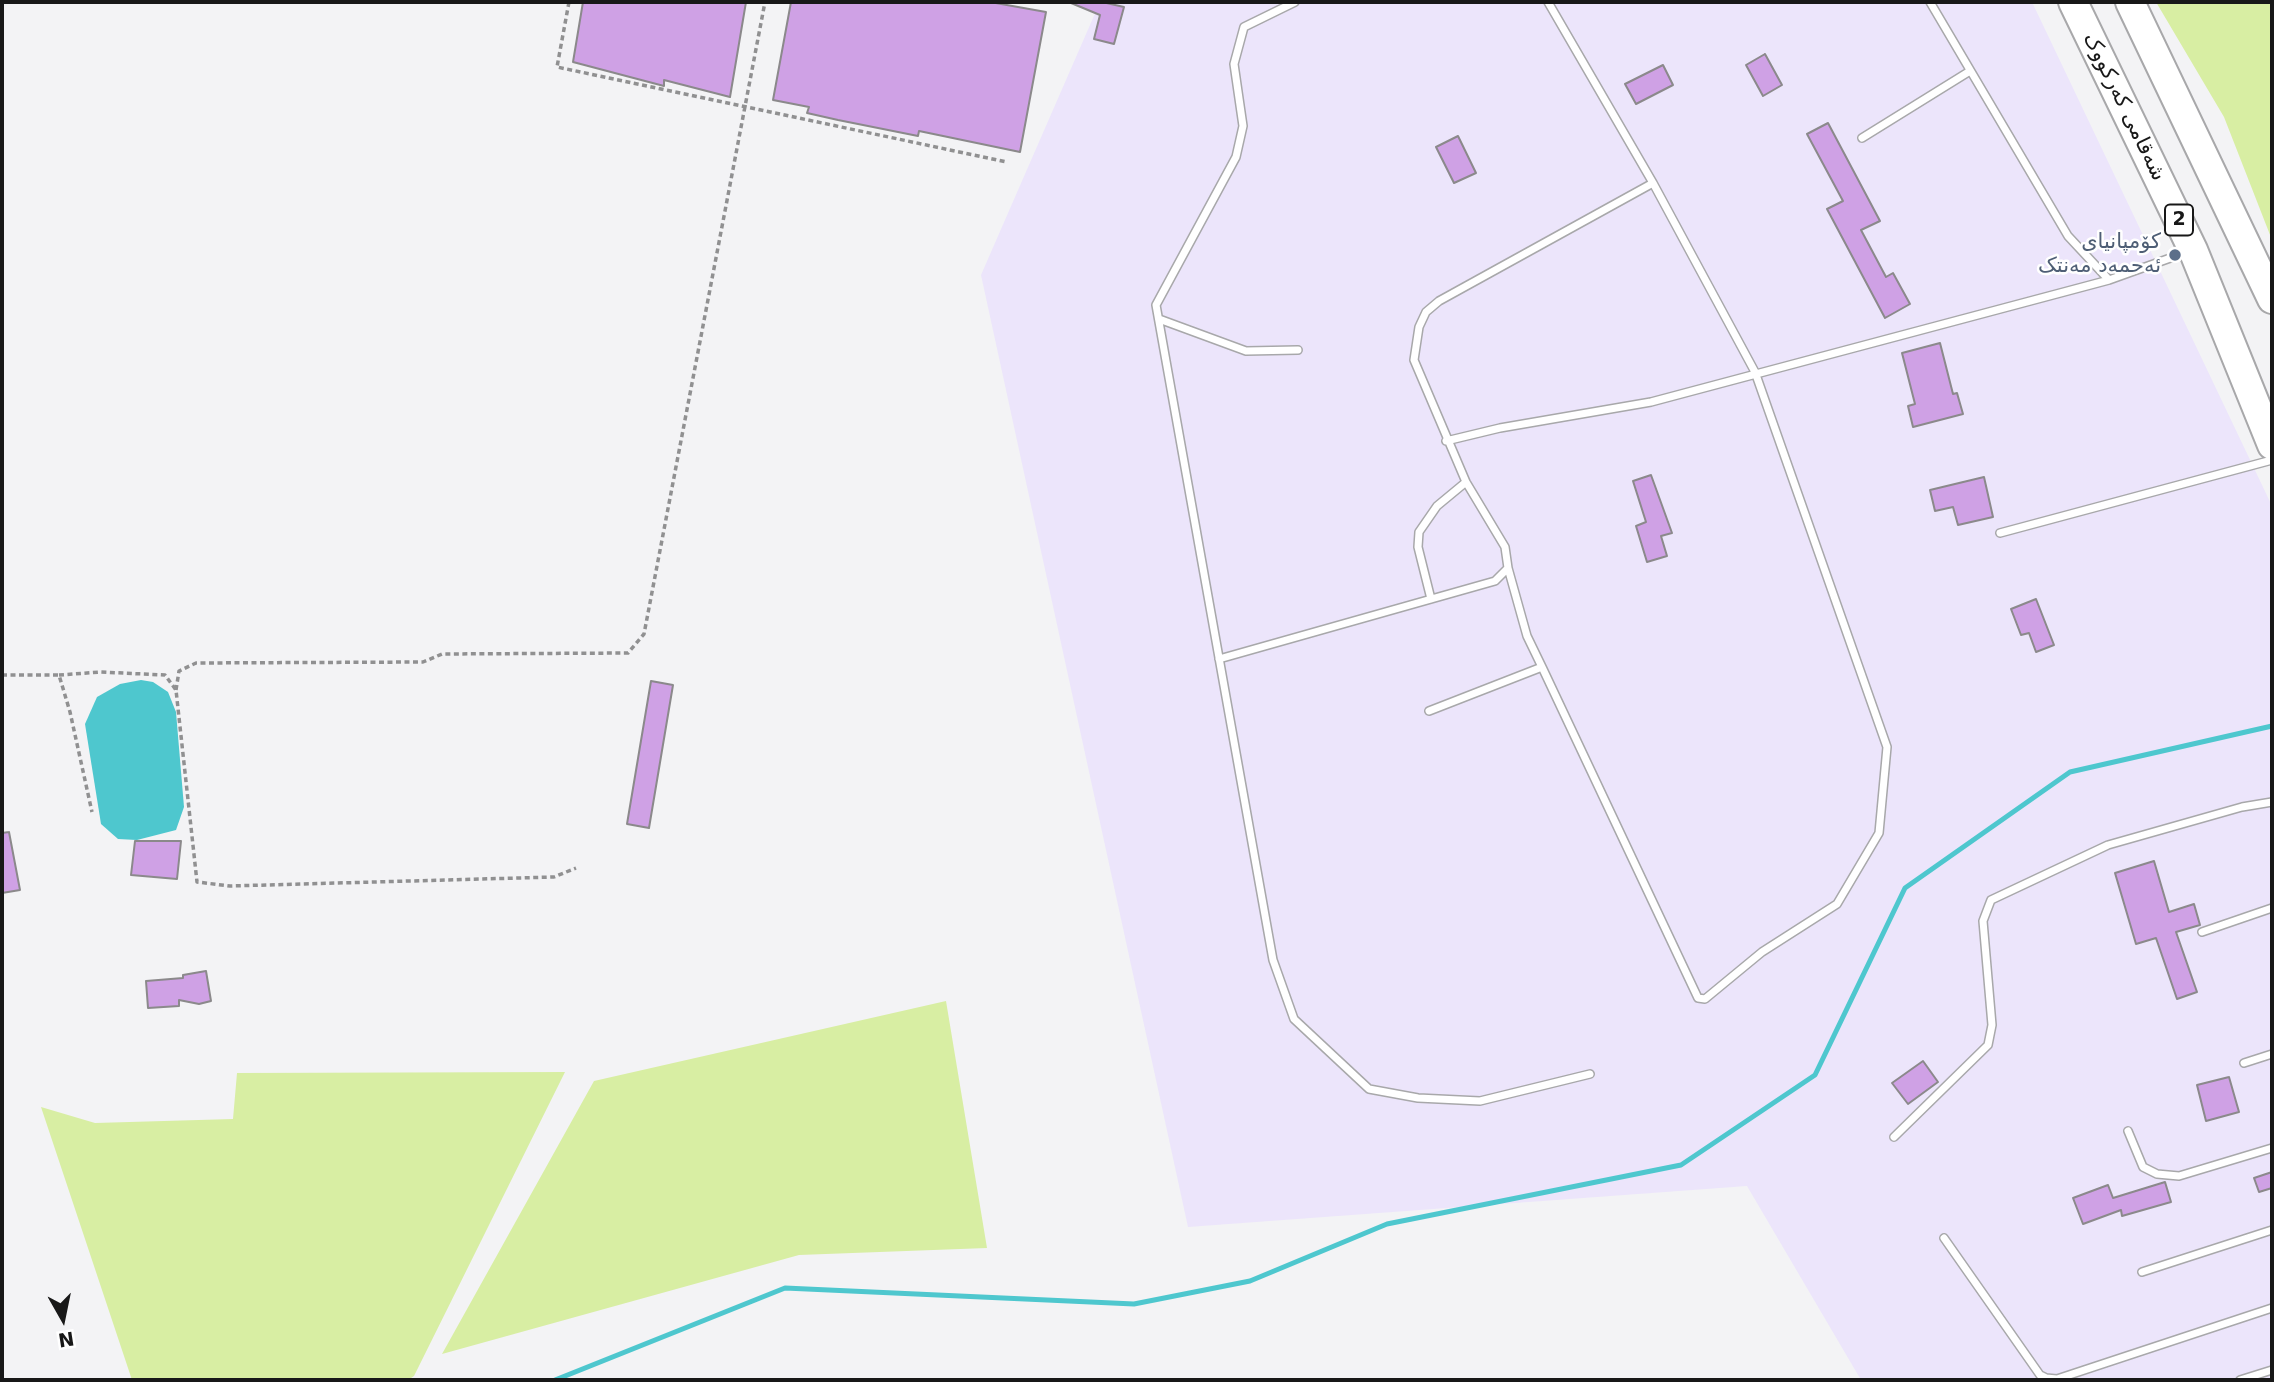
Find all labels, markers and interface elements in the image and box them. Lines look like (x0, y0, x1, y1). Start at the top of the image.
street label: شەقامی کەرکووک (2077, 29, 2171, 185)
road number: 2 (2165, 204, 2193, 235)
place label: کۆمپانیای ئەحمەد مەنتک (2038, 230, 2161, 280)
marker: کۆمپانیای ئەحمەد مەنتک (2167, 247, 2183, 263)
north arrow (28, 1284, 98, 1354)
text: N (57, 1328, 76, 1352)

